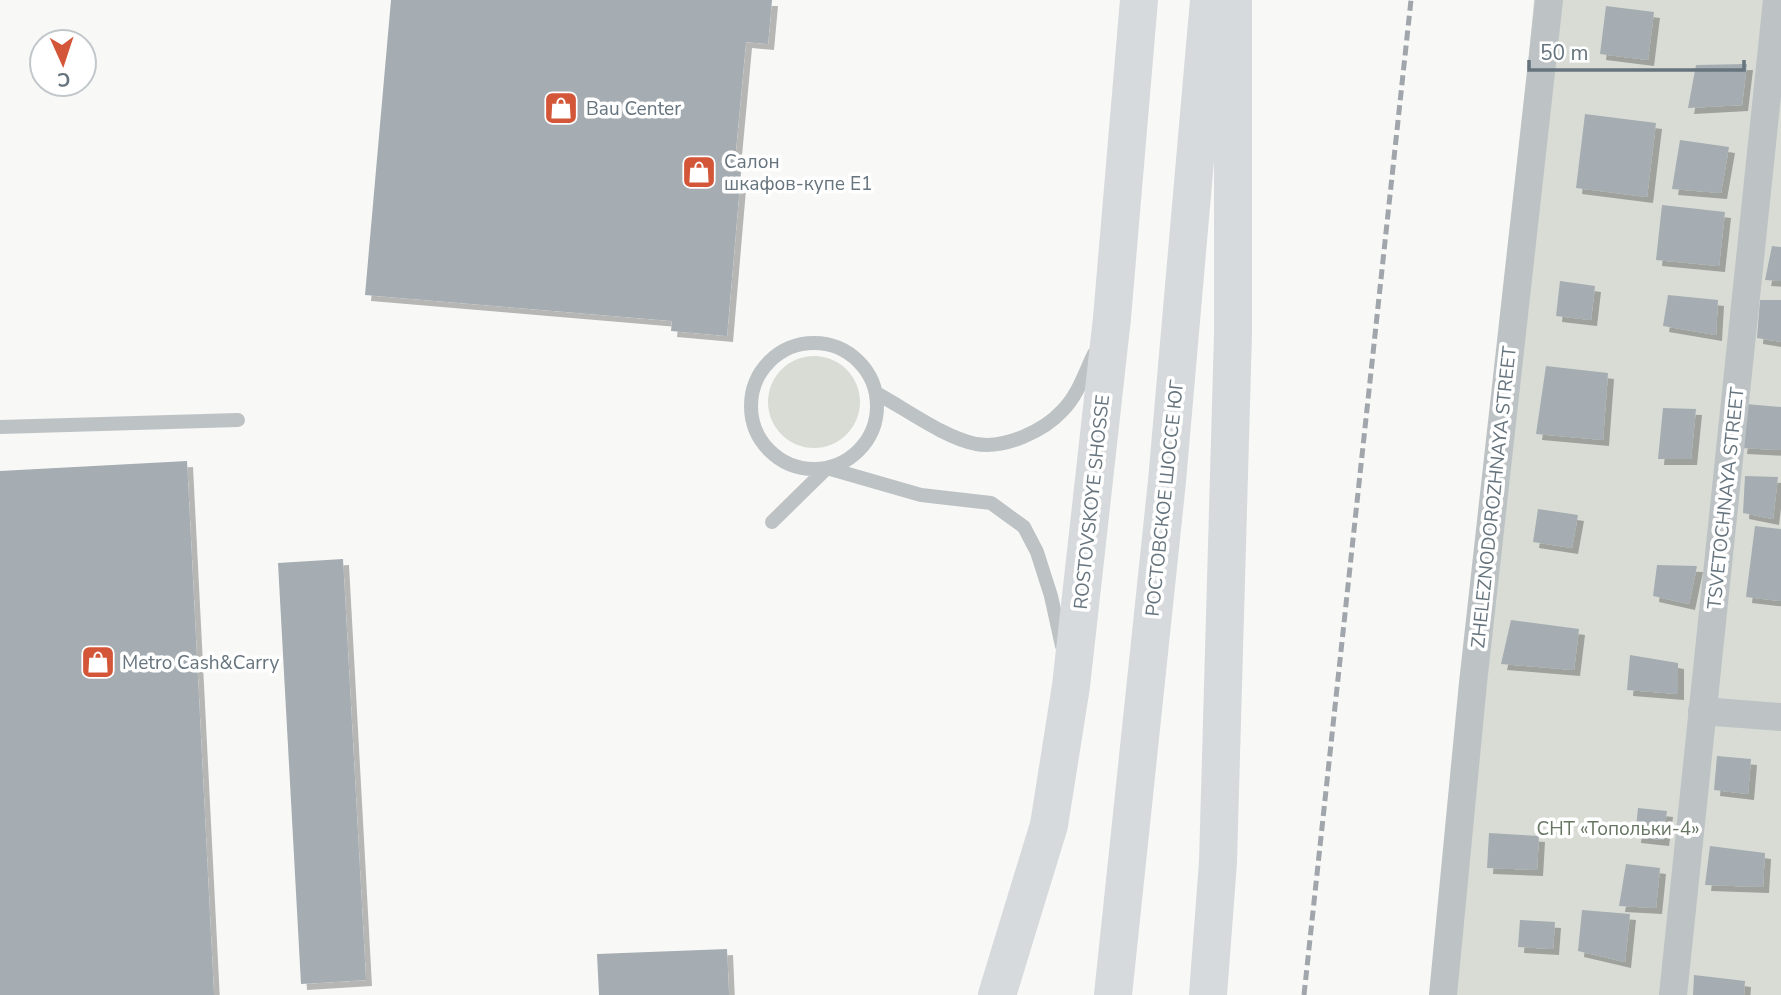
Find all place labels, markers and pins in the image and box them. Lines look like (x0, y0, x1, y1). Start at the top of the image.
shop icon: Bau Center (542, 89, 580, 127)
place label: Bau Center (586, 96, 681, 122)
place label: Салон шкафов-купе Е1 (724, 149, 872, 197)
shop icon: Салон шкафов-купе Е1 (680, 153, 718, 191)
shop icon: Metro Cash&Carry (79, 643, 117, 681)
place label: Metro Cash&Carry (122, 650, 279, 676)

